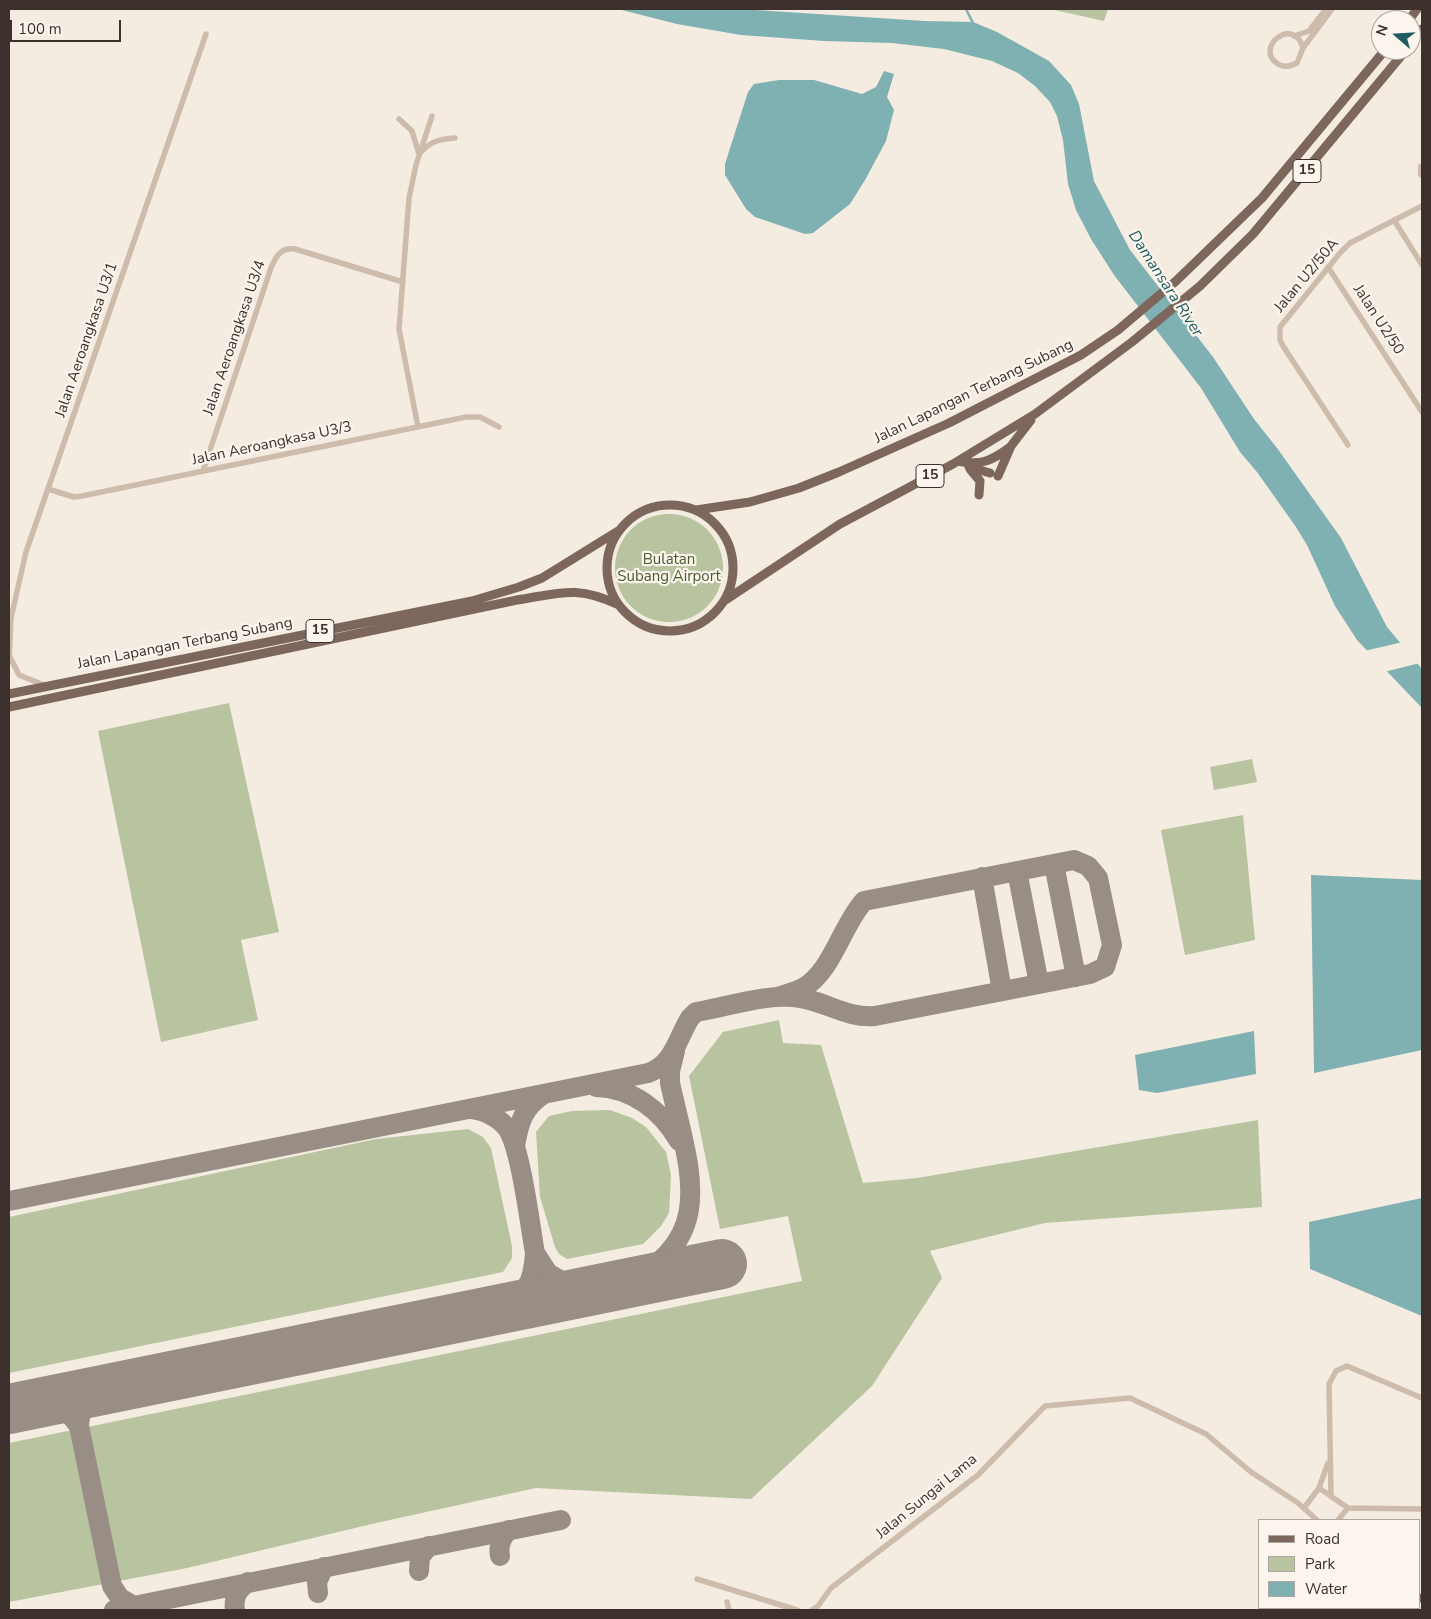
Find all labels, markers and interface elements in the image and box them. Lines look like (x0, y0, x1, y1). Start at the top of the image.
scale bar (12, 10, 124, 42)
north arrow (1371, 10, 1421, 60)
text: 100 m (18, 19, 62, 39)
text: N (1372, 22, 1393, 38)
road number: 15 (1293, 160, 1321, 182)
water label: Damansara River (1124, 227, 1206, 341)
street label: Jalan U2/50A (1271, 235, 1343, 317)
street label: Jalan Aeroangkasa U3/4 (200, 258, 270, 418)
street label: Jalan Aeroangkasa U3/1 (52, 260, 122, 420)
street label: Jalan U2/50 (1349, 282, 1407, 358)
street label: Jalan Lapangan Terbang Subang (872, 336, 1076, 448)
street label: Jalan Aeroangkasa U3/3 (190, 418, 354, 470)
road number: 15 (916, 464, 944, 488)
park label: Bulatan Subang Airport (617, 551, 721, 586)
street label: Jalan Lapangan Terbang Subang (76, 614, 294, 674)
road number: 15 (306, 620, 334, 642)
street label: Jalan Sungai Lama (873, 1451, 981, 1543)
legend (1258, 1519, 1421, 1609)
text: Road (1305, 1529, 1340, 1549)
text: Park (1305, 1554, 1335, 1574)
text: Water (1305, 1579, 1347, 1599)

